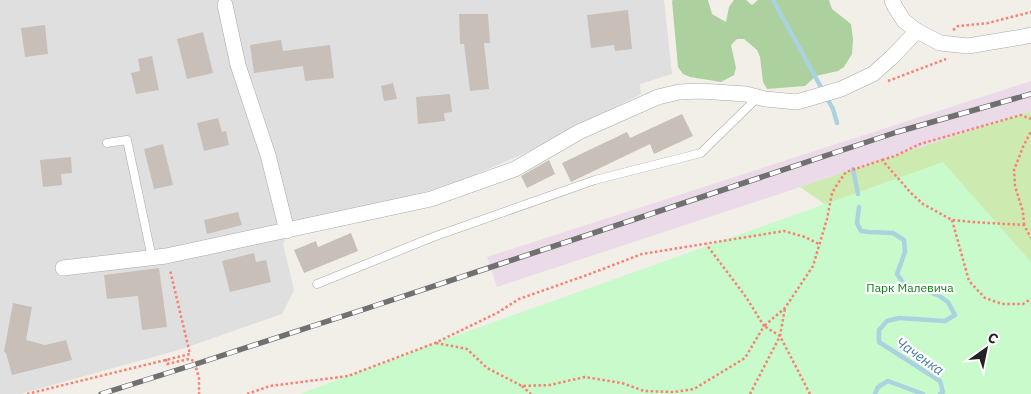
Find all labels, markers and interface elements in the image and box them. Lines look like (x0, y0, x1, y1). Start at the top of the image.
park label: Парк Малевича (866, 280, 954, 295)
north arrow (961, 324, 1011, 374)
text: С (984, 328, 1002, 348)
water label: Чаченка (893, 333, 947, 379)

